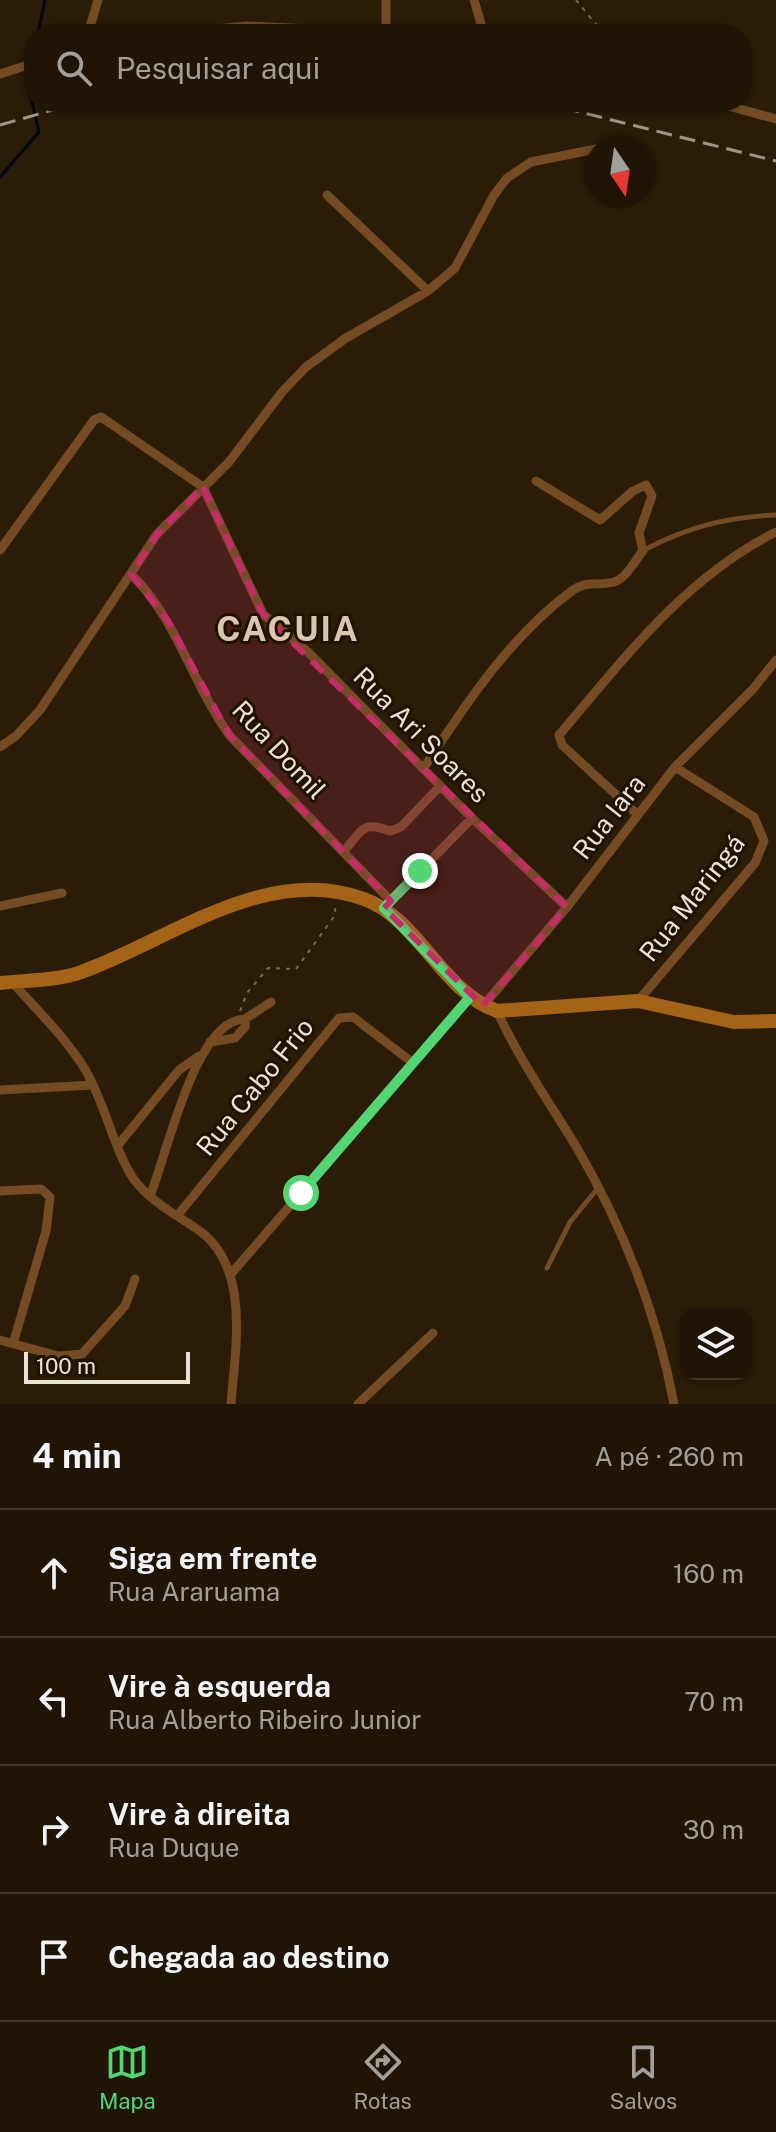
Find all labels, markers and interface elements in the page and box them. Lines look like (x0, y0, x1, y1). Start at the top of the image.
search box (24, 24, 752, 112)
icon: search (52, 46, 96, 90)
text: Pesquisar aqui (116, 50, 320, 86)
north arrow (584, 136, 656, 208)
district label: CACUIA (216, 609, 360, 649)
street label: Rua Ari Soares (347, 661, 495, 809)
street label: Rua Domil (226, 694, 333, 805)
street label: Rua Iara (566, 768, 651, 865)
street label: Rua Maringá (632, 828, 751, 967)
route end (402, 853, 438, 889)
street label: Rua Cabo Frio (190, 1012, 320, 1162)
route start (283, 1175, 319, 1211)
map controls (680, 1308, 752, 1380)
button: layers (680, 1308, 752, 1380)
scale bar (24, 1348, 190, 1384)
text: 100 m (36, 1353, 96, 1379)
text: 4 min (32, 1436, 122, 1476)
text: A pé · 260 m (595, 1441, 744, 1472)
text: Siga em frente (108, 1540, 318, 1576)
icon: ahead (32, 1551, 76, 1595)
text: 160 m (673, 1558, 744, 1589)
text: Rua Araruama (108, 1576, 280, 1607)
text: Vire à esquerda (108, 1668, 331, 1704)
icon: left (32, 1679, 76, 1723)
text: 70 m (684, 1686, 744, 1717)
text: Rua Alberto Ribeiro Junior (108, 1704, 421, 1735)
text: Vire à direita (108, 1796, 291, 1832)
icon: right (32, 1807, 76, 1851)
text: 30 m (683, 1814, 744, 1845)
text: Rua Duque (108, 1832, 240, 1863)
icon: arrive (32, 1935, 76, 1979)
text: Chegada ao destino (108, 1939, 389, 1975)
tab: Mapa (99, 2040, 156, 2114)
tab: Rotas (354, 2040, 412, 2114)
tab: Salvos (610, 2040, 677, 2114)

